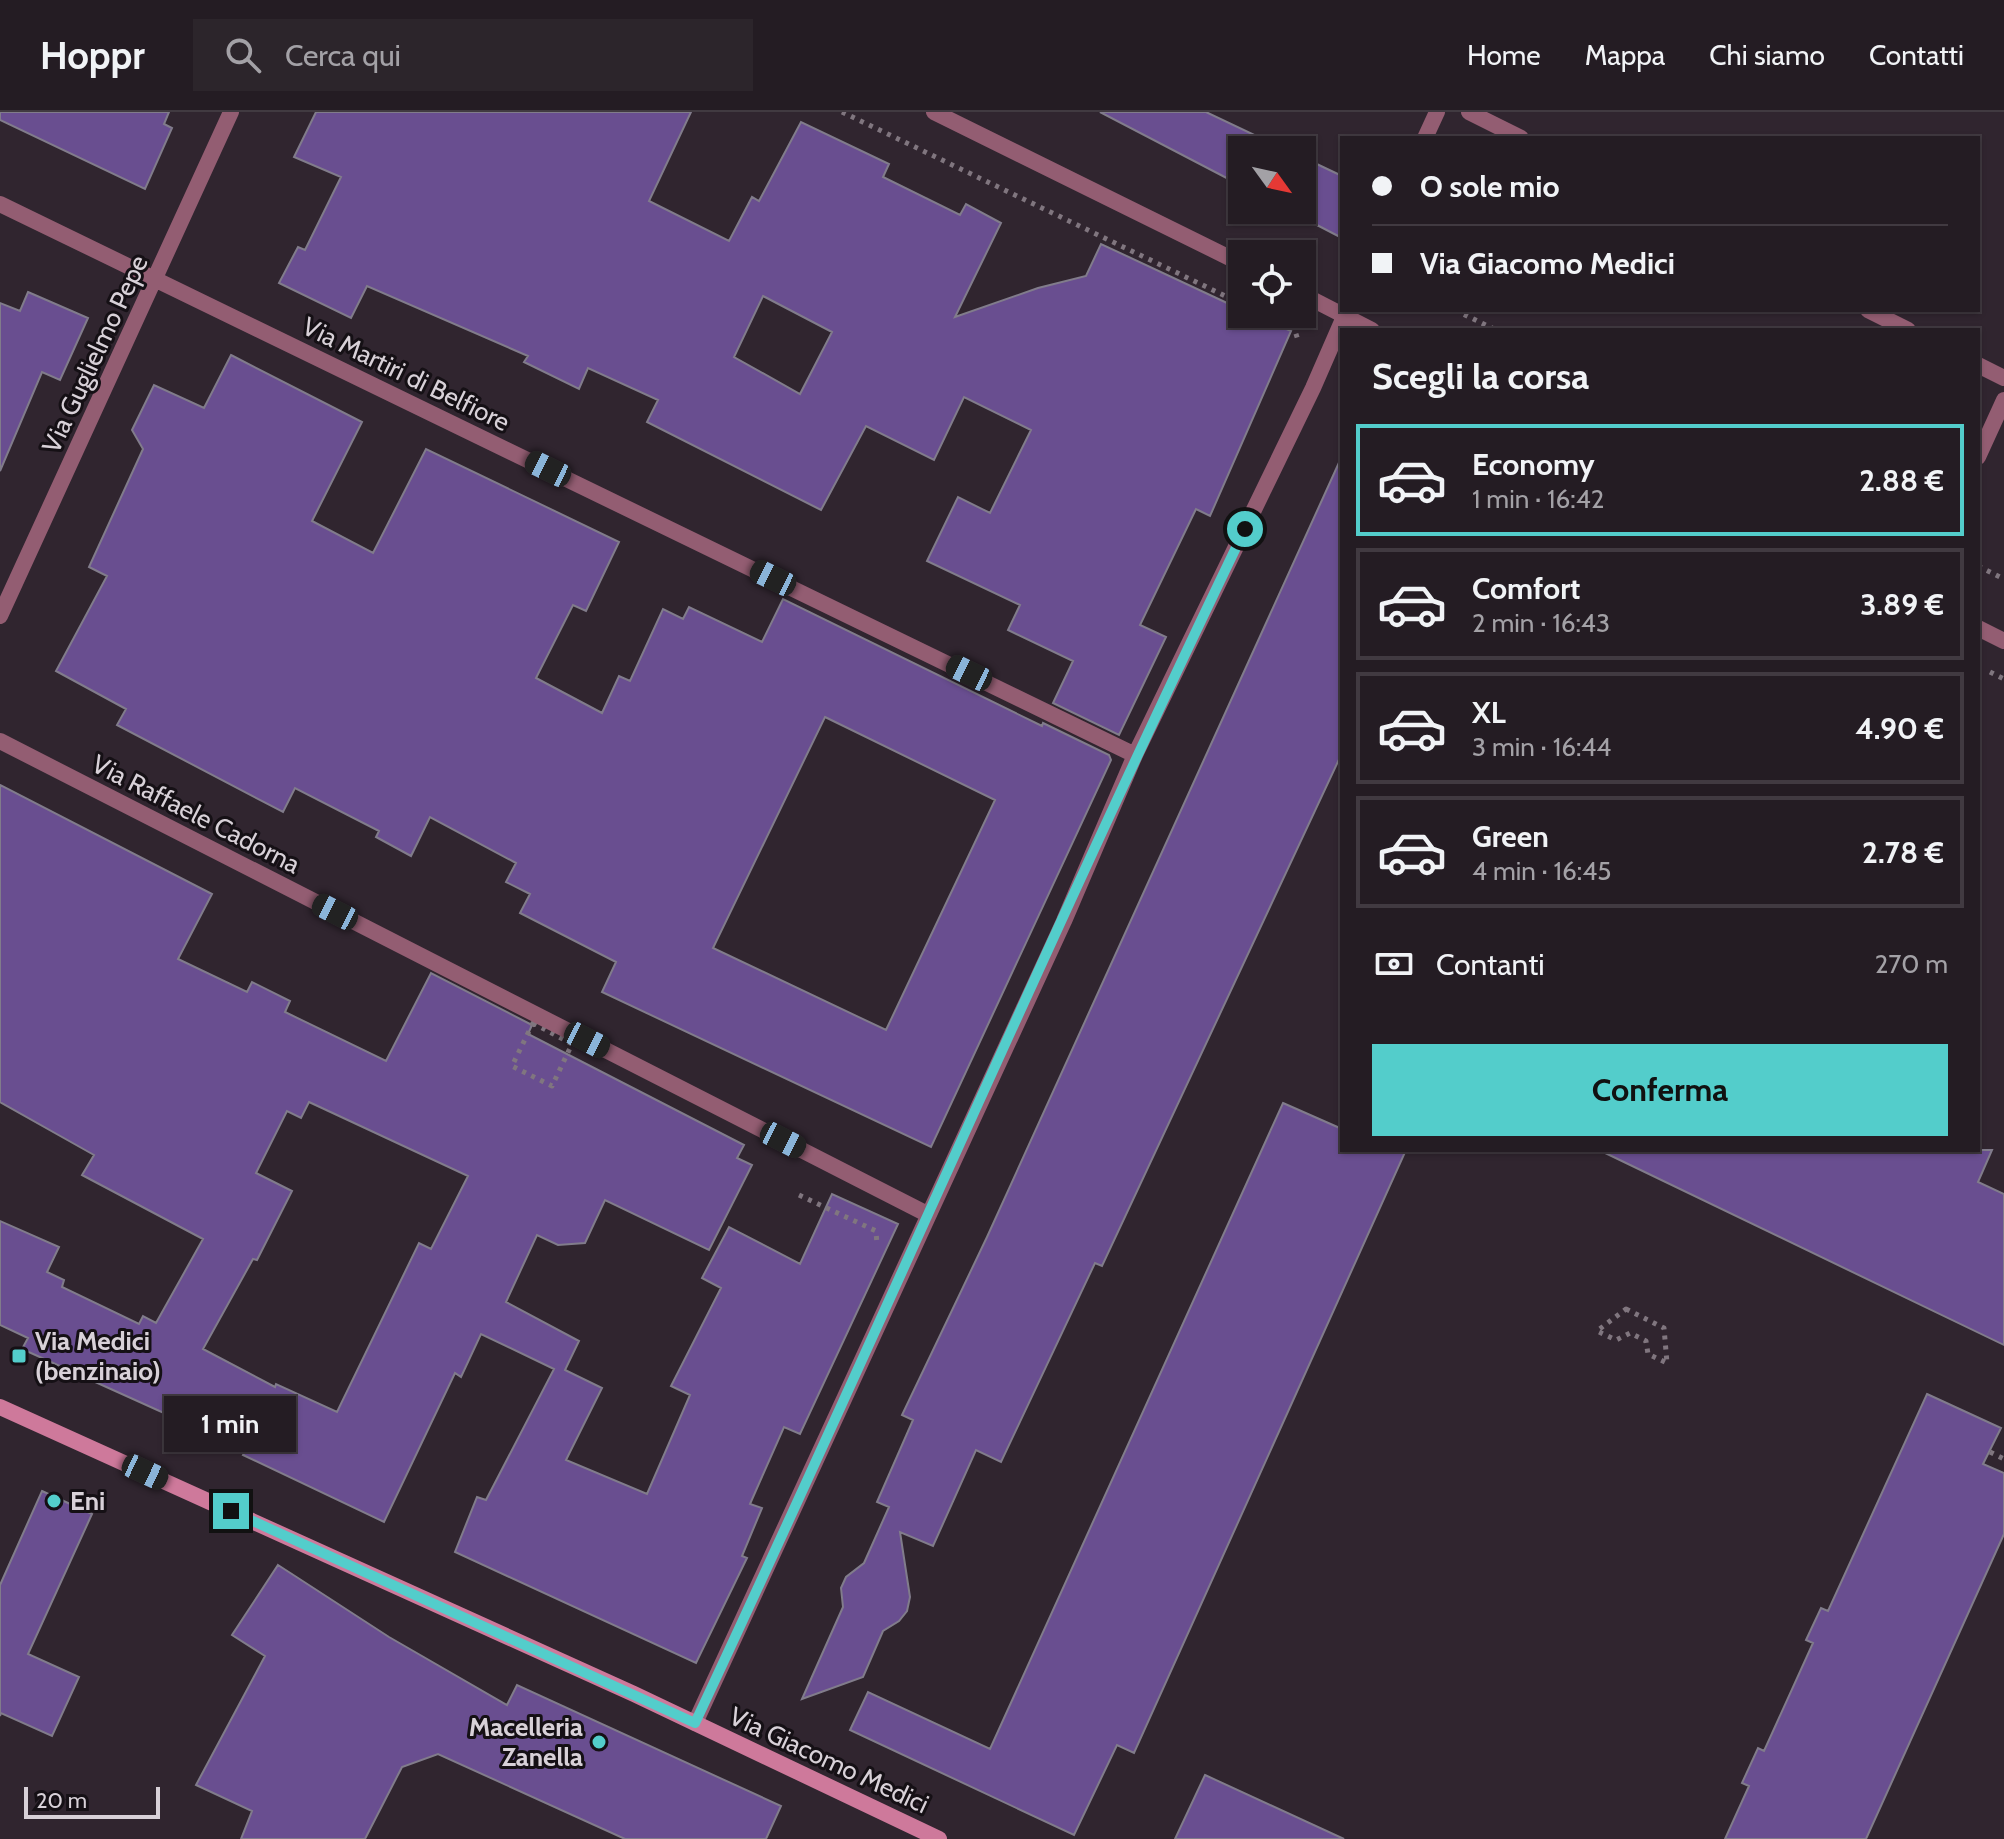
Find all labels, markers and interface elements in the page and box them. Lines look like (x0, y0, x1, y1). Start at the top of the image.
search box (193, 19, 753, 91)
text: Hoppr (40, 32, 145, 79)
icon: search (221, 33, 265, 77)
text: Cerca qui (285, 37, 401, 74)
text: Home (1467, 38, 1541, 72)
text: Mappa (1585, 38, 1665, 72)
text: Chi siamo (1709, 38, 1825, 72)
text: Contatti (1869, 38, 1964, 72)
north arrow (1228, 136, 1316, 224)
map controls (1228, 136, 1316, 328)
text: O sole mio (1420, 168, 1560, 205)
button: locate (1228, 240, 1316, 328)
text: Via Giacomo Medici (1420, 245, 1675, 282)
street label: Via Guglielmo Pepe (35, 250, 155, 458)
street label: Via Martiri di Belfiore (297, 310, 515, 438)
text: Scegli la corsa (1372, 354, 1589, 398)
icon: car (1376, 444, 1448, 516)
text: Economy (1472, 446, 1595, 483)
car (521, 448, 575, 490)
text: 2.88 € (1859, 462, 1944, 499)
text: 1 min · 16:42 (1472, 483, 1604, 515)
route start (1227, 511, 1263, 547)
car (746, 557, 800, 599)
icon: car (1376, 568, 1448, 640)
text: Comfort (1472, 570, 1580, 607)
text: 3.89 € (1860, 586, 1944, 623)
text: 2 min · 16:43 (1472, 607, 1610, 639)
car (942, 652, 996, 694)
icon: car (1376, 692, 1448, 764)
text: XL (1472, 694, 1506, 731)
text: 4.90 € (1855, 710, 1944, 747)
text: 3 min · 16:44 (1472, 731, 1611, 763)
street label: Via Raffaele Cadorna (87, 748, 306, 881)
icon: car (1376, 816, 1448, 888)
text: Green (1472, 818, 1549, 855)
text: 2.78 € (1862, 834, 1944, 871)
text: 4 min · 16:45 (1472, 855, 1611, 887)
car (308, 890, 362, 934)
icon: cash (1372, 942, 1416, 986)
text: Contanti (1436, 946, 1545, 983)
text: 270 m (1875, 948, 1948, 980)
car (560, 1018, 614, 1062)
button: Conferma (1372, 1044, 1948, 1136)
car (756, 1118, 810, 1162)
place label: Via Medici (benzinaio) (35, 1325, 161, 1387)
marker: Via Medici (benzinaio) (10, 1347, 28, 1365)
callout: 1 min (165, 1395, 297, 1451)
text: 1 min (201, 1408, 259, 1440)
car (118, 1451, 172, 1493)
place label: Eni (70, 1485, 105, 1517)
marker: Eni (45, 1492, 63, 1510)
route end (213, 1493, 249, 1529)
street label: Via Giacomo Medici (724, 1700, 934, 1820)
place label: Macelleria Zanella (469, 1711, 583, 1773)
marker: Macelleria Zanella (590, 1733, 608, 1751)
scale bar (24, 1783, 160, 1819)
text: 20 m (36, 1787, 87, 1814)

